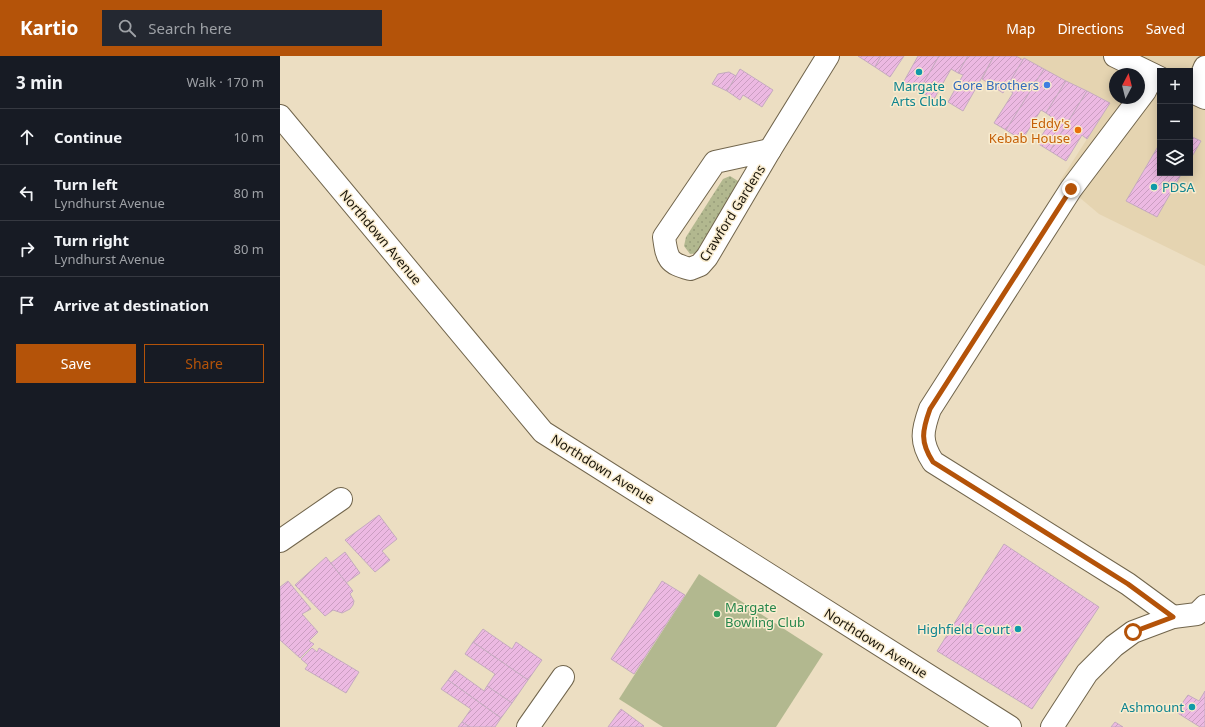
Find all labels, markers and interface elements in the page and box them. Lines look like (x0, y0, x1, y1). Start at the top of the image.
search box (102, 10, 382, 46)
text: Kartio (20, 15, 78, 41)
icon: search (116, 17, 138, 39)
text: Search here (148, 18, 232, 38)
text: Map (1006, 19, 1035, 38)
text: Directions (1057, 19, 1124, 38)
text: Saved (1146, 19, 1185, 38)
marker: Margate Arts Club (914, 67, 924, 77)
north arrow (1109, 68, 1145, 104)
map controls (1157, 68, 1193, 176)
button: + (1157, 68, 1193, 104)
text: 3 min (16, 71, 63, 94)
text: Walk · 170 m (186, 73, 264, 91)
place label: Gore Brothers (953, 76, 1039, 94)
place label: Margate Arts Club (891, 77, 947, 110)
marker: Gore Brothers (1042, 80, 1052, 90)
button: − (1157, 104, 1193, 140)
place label: Eddy's Kebab House (989, 114, 1070, 147)
marker: Eddy's Kebab House (1073, 125, 1083, 135)
icon: ahead (16, 126, 38, 148)
text: Continue (54, 127, 122, 147)
text: 10 m (234, 128, 264, 146)
button: layers (1157, 140, 1193, 176)
street label: Crawford Gardens (695, 161, 769, 265)
text: Turn left (54, 174, 118, 194)
place label: PDSA (1162, 178, 1195, 196)
route end (1062, 180, 1080, 198)
icon: left (16, 182, 38, 204)
marker: PDSA (1149, 182, 1159, 192)
text: 80 m (234, 184, 264, 202)
street label: Northdown Avenue (336, 186, 426, 288)
text: Lyndhurst Avenue (54, 194, 165, 212)
text: Turn right (54, 230, 129, 250)
icon: right (16, 238, 38, 260)
text: 80 m (234, 240, 264, 258)
text: Lyndhurst Avenue (54, 250, 165, 268)
icon: arrive (16, 294, 38, 316)
text: Arrive at destination (54, 295, 209, 315)
button: Save (16, 344, 136, 383)
button: Share (144, 344, 264, 383)
street label: Northdown Avenue (548, 430, 658, 508)
place label: Margate Bowling Club (725, 598, 805, 631)
street label: Northdown Avenue (821, 604, 931, 682)
marker: Margate Bowling Club (712, 609, 722, 619)
place label: Highfield Court (917, 620, 1010, 638)
route start (1124, 623, 1142, 641)
marker: Highfield Court (1013, 624, 1023, 634)
place label: Ashmount (1121, 698, 1184, 716)
marker: Ashmount (1187, 702, 1197, 712)

